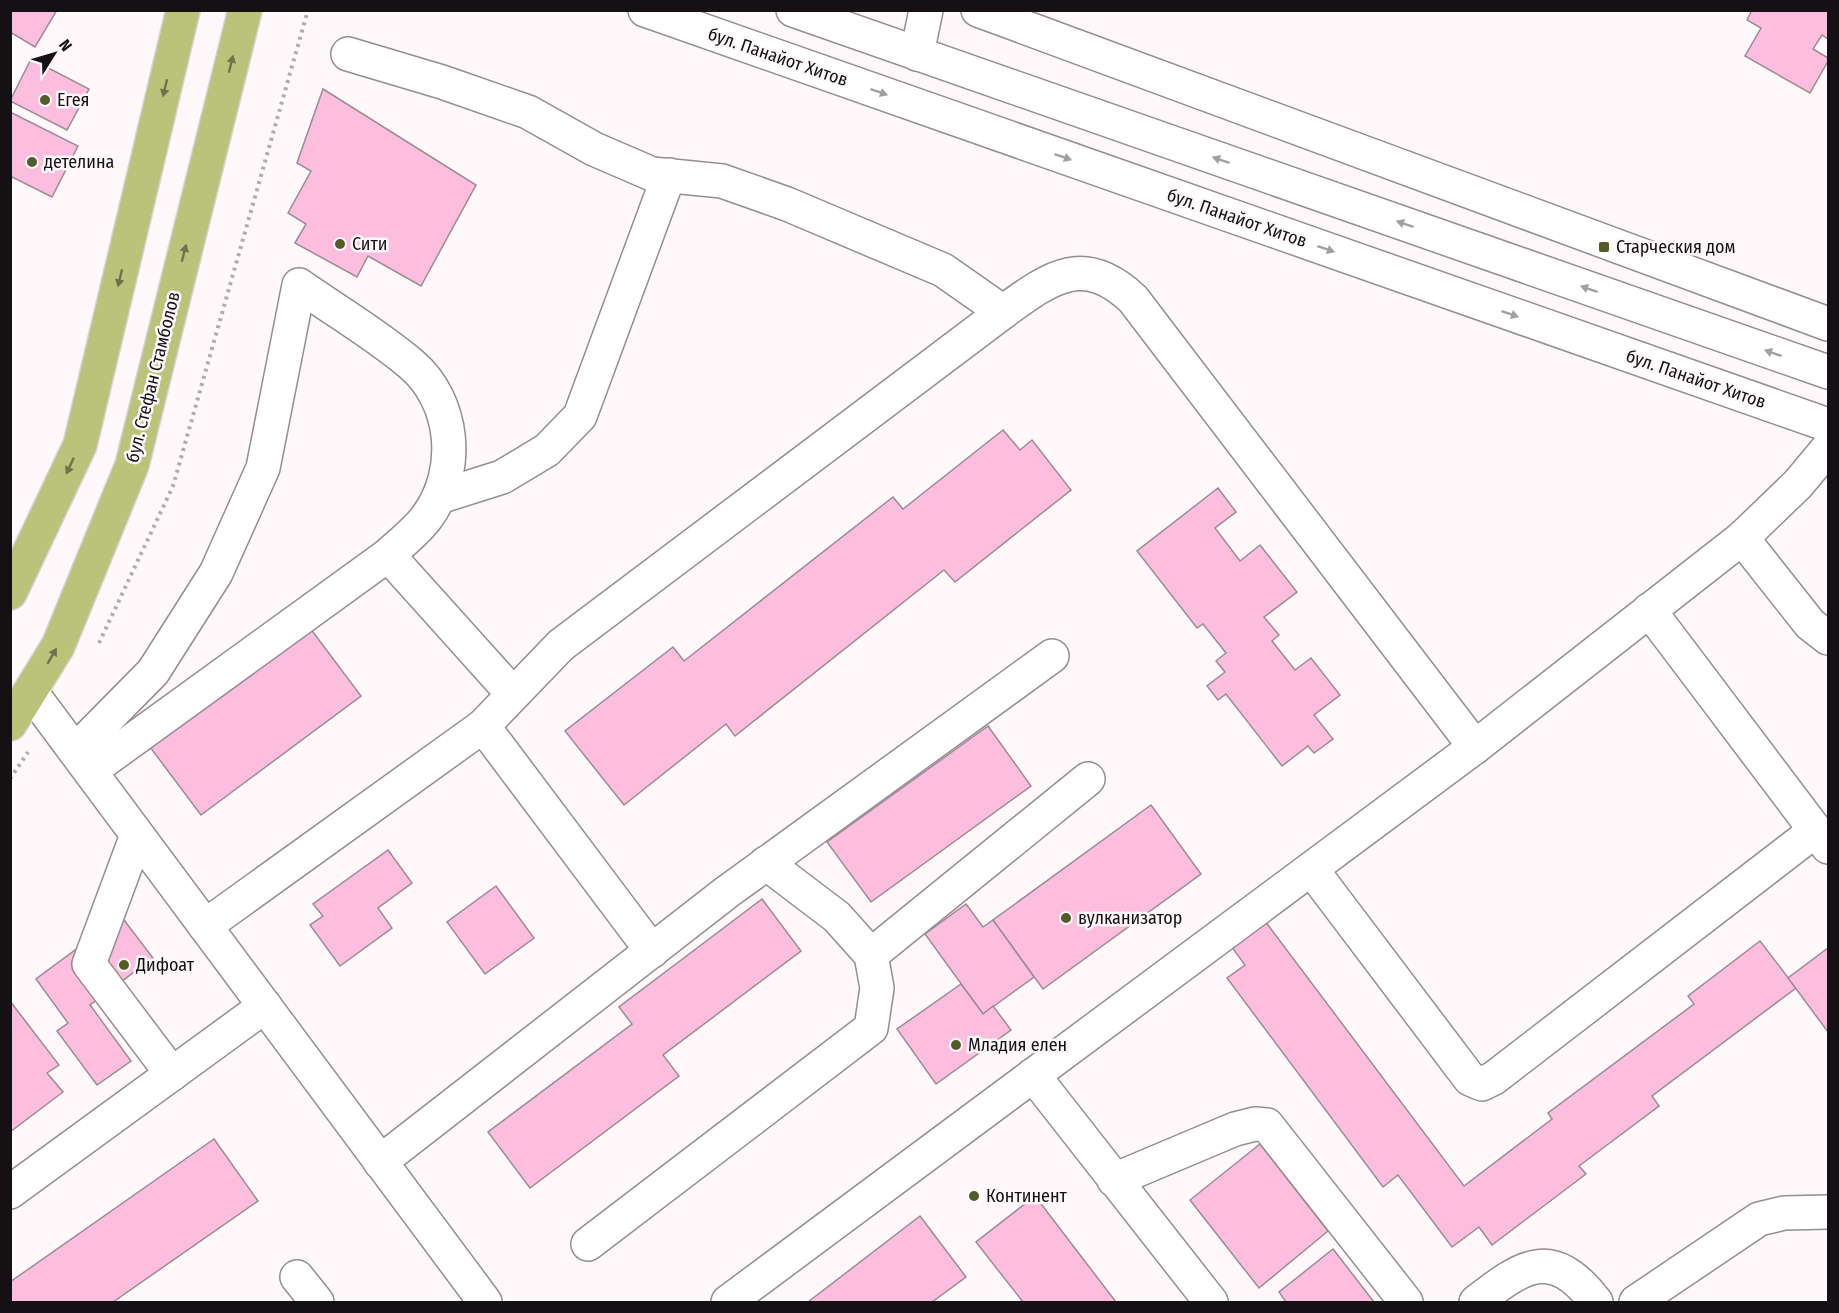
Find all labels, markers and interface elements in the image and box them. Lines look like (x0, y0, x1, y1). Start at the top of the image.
street label: бул. Панайот Хитов (705, 23, 851, 91)
north arrow (24, 24, 84, 84)
text: N (55, 36, 76, 55)
one-way arrow (227, 55, 237, 73)
one-way arrow (159, 79, 169, 97)
one-way arrow (870, 88, 888, 98)
place label: Егея (57, 89, 89, 111)
marker: Егея (38, 93, 52, 107)
place label: детелина (44, 151, 115, 173)
one-way arrow (1054, 152, 1072, 162)
one-way arrow (1212, 154, 1230, 164)
marker: детелина (25, 155, 39, 169)
street label: бул. Панайот Хитов (1164, 184, 1310, 252)
one-way arrow (1396, 219, 1414, 229)
place label: Сити (352, 233, 388, 255)
place label: Старческия дом (1616, 236, 1736, 258)
marker: Сити (333, 237, 347, 251)
marker: Старческия дом (1597, 240, 1611, 254)
one-way arrow (180, 244, 190, 262)
one-way arrow (1317, 245, 1335, 255)
one-way arrow (114, 268, 124, 287)
one-way arrow (1580, 283, 1598, 293)
street label: бул. Стефан Стамболов (121, 289, 185, 465)
one-way arrow (1501, 309, 1519, 319)
street label: бул. Панайот Хитов (1623, 345, 1769, 413)
one-way arrow (1764, 347, 1782, 357)
one-way arrow (66, 457, 75, 474)
one-way arrow (46, 648, 56, 665)
place label: вулканизатор (1078, 907, 1182, 929)
marker: вулканизатор (1059, 911, 1073, 925)
place label: Дифоат (135, 954, 195, 976)
marker: Дифоат (117, 958, 131, 972)
place label: Младия елен (968, 1034, 1067, 1056)
marker: Младия елен (949, 1038, 963, 1052)
place label: Континент (986, 1185, 1067, 1207)
marker: Континент (967, 1189, 981, 1203)

